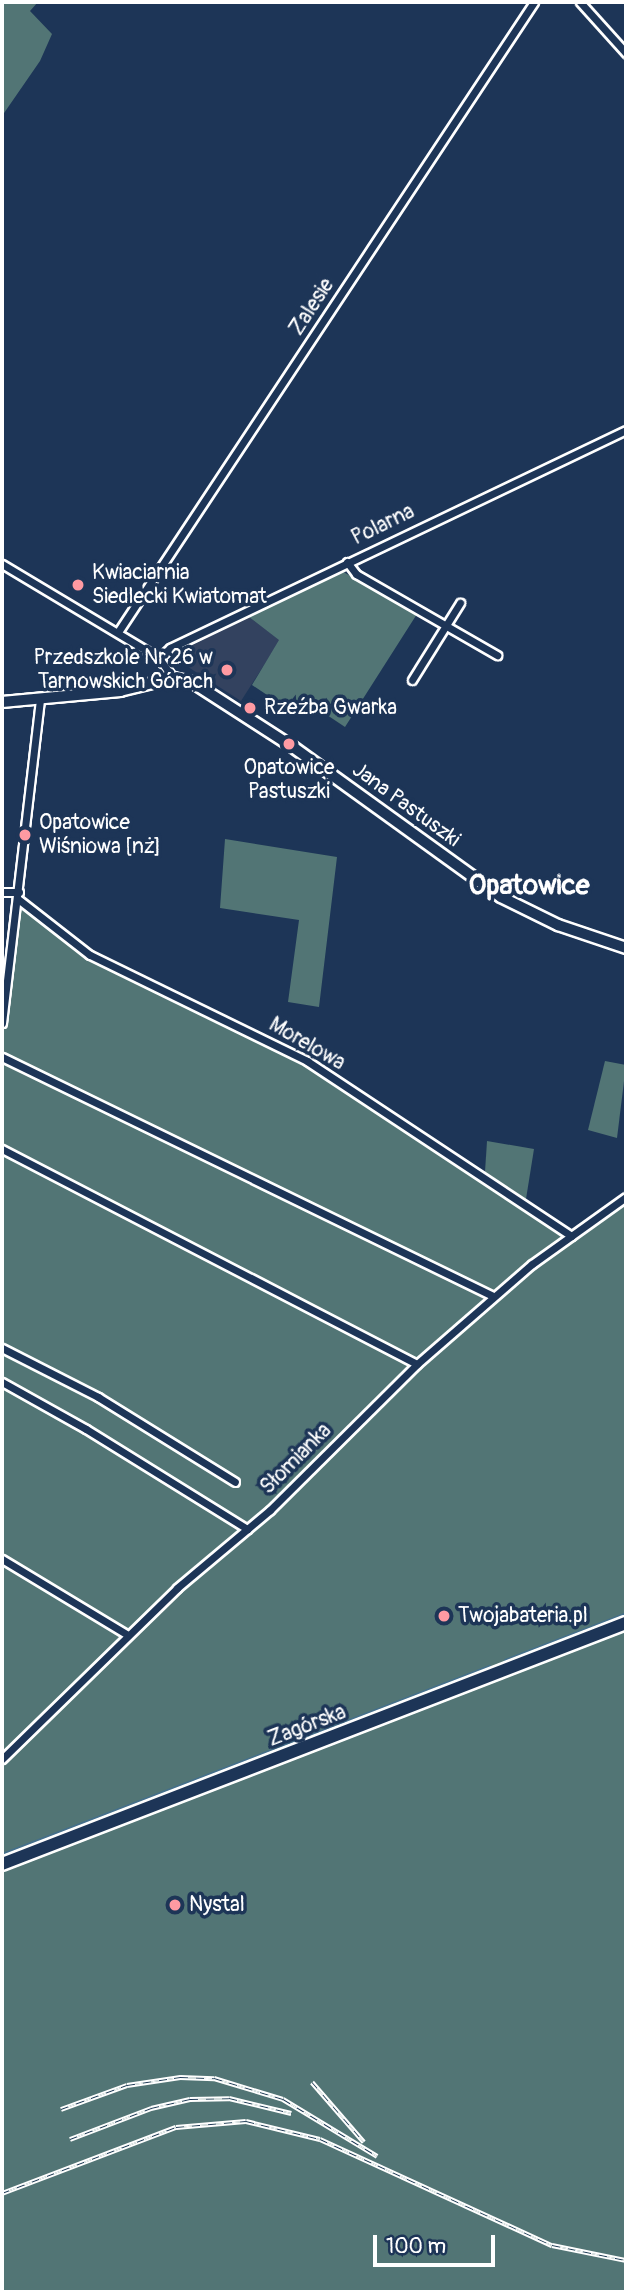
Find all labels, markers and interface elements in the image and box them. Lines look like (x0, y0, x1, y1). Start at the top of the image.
street label: Zalesie (284, 274, 340, 340)
street label: Polarna (347, 499, 419, 551)
place label: Kwiaciarnia Siedlecki Kwiatomat (92, 560, 267, 610)
marker: Kwiaciarnia Siedlecki Kwiatomat (70, 577, 86, 593)
place label: Przedszkole Nr 26 w Tarnowskich Górach (34, 645, 213, 695)
marker: Przedszkole Nr 26 w Tarnowskich Górach (219, 662, 235, 678)
place label: Rzeźba Gwarka (264, 695, 397, 721)
marker: Rzeźba Gwarka (242, 700, 258, 716)
marker: Opatowice Pastuszki (281, 736, 297, 752)
place label: Opatowice Pastuszki (244, 755, 334, 805)
street label: Jana Pastuszki (347, 757, 465, 853)
place label: Opatowice Wiśniowa [nż] (39, 810, 161, 860)
marker: Opatowice Wiśniowa [nż] (17, 827, 33, 843)
district label: Opatowice (468, 869, 590, 903)
street label: Morelowa (264, 1012, 350, 1076)
street label: Słomianka (255, 1418, 337, 1500)
place label: Twojabateria.pl (458, 1603, 588, 1629)
marker: Twojabateria.pl (436, 1608, 452, 1624)
street label: Zagórska (264, 1700, 350, 1752)
place label: Nystal (189, 1892, 245, 1918)
marker: Nystal (167, 1897, 183, 1913)
scale bar (376, 2220, 498, 2264)
text: 100 m (386, 2233, 446, 2260)

